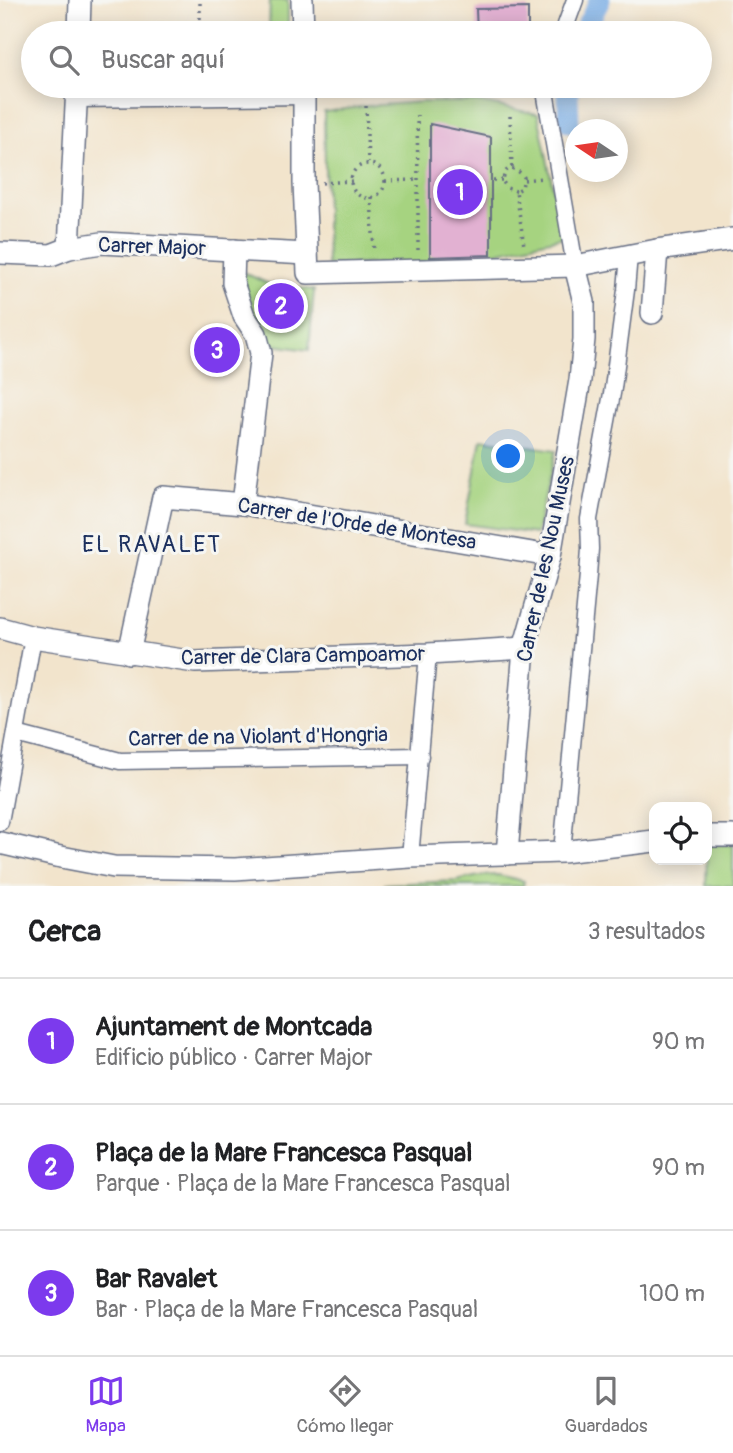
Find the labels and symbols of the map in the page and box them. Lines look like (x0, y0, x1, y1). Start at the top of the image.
north arrow (565, 119, 628, 182)
pin: 1 (437, 166, 483, 218)
street label: Carrer Major (97, 232, 207, 262)
pin: 2 (258, 280, 304, 332)
pin: 3 (194, 324, 240, 376)
your location (491, 439, 525, 473)
street label: Carrer de les Nou Muses (511, 453, 581, 664)
street label: Carrer de l'Orde de Montesa (236, 492, 478, 556)
district label: EL RAVALET (82, 530, 222, 559)
street label: Carrer de Clara Campoamor (181, 640, 426, 672)
street label: Carrer de na Violant d'Hongria (128, 721, 388, 753)

